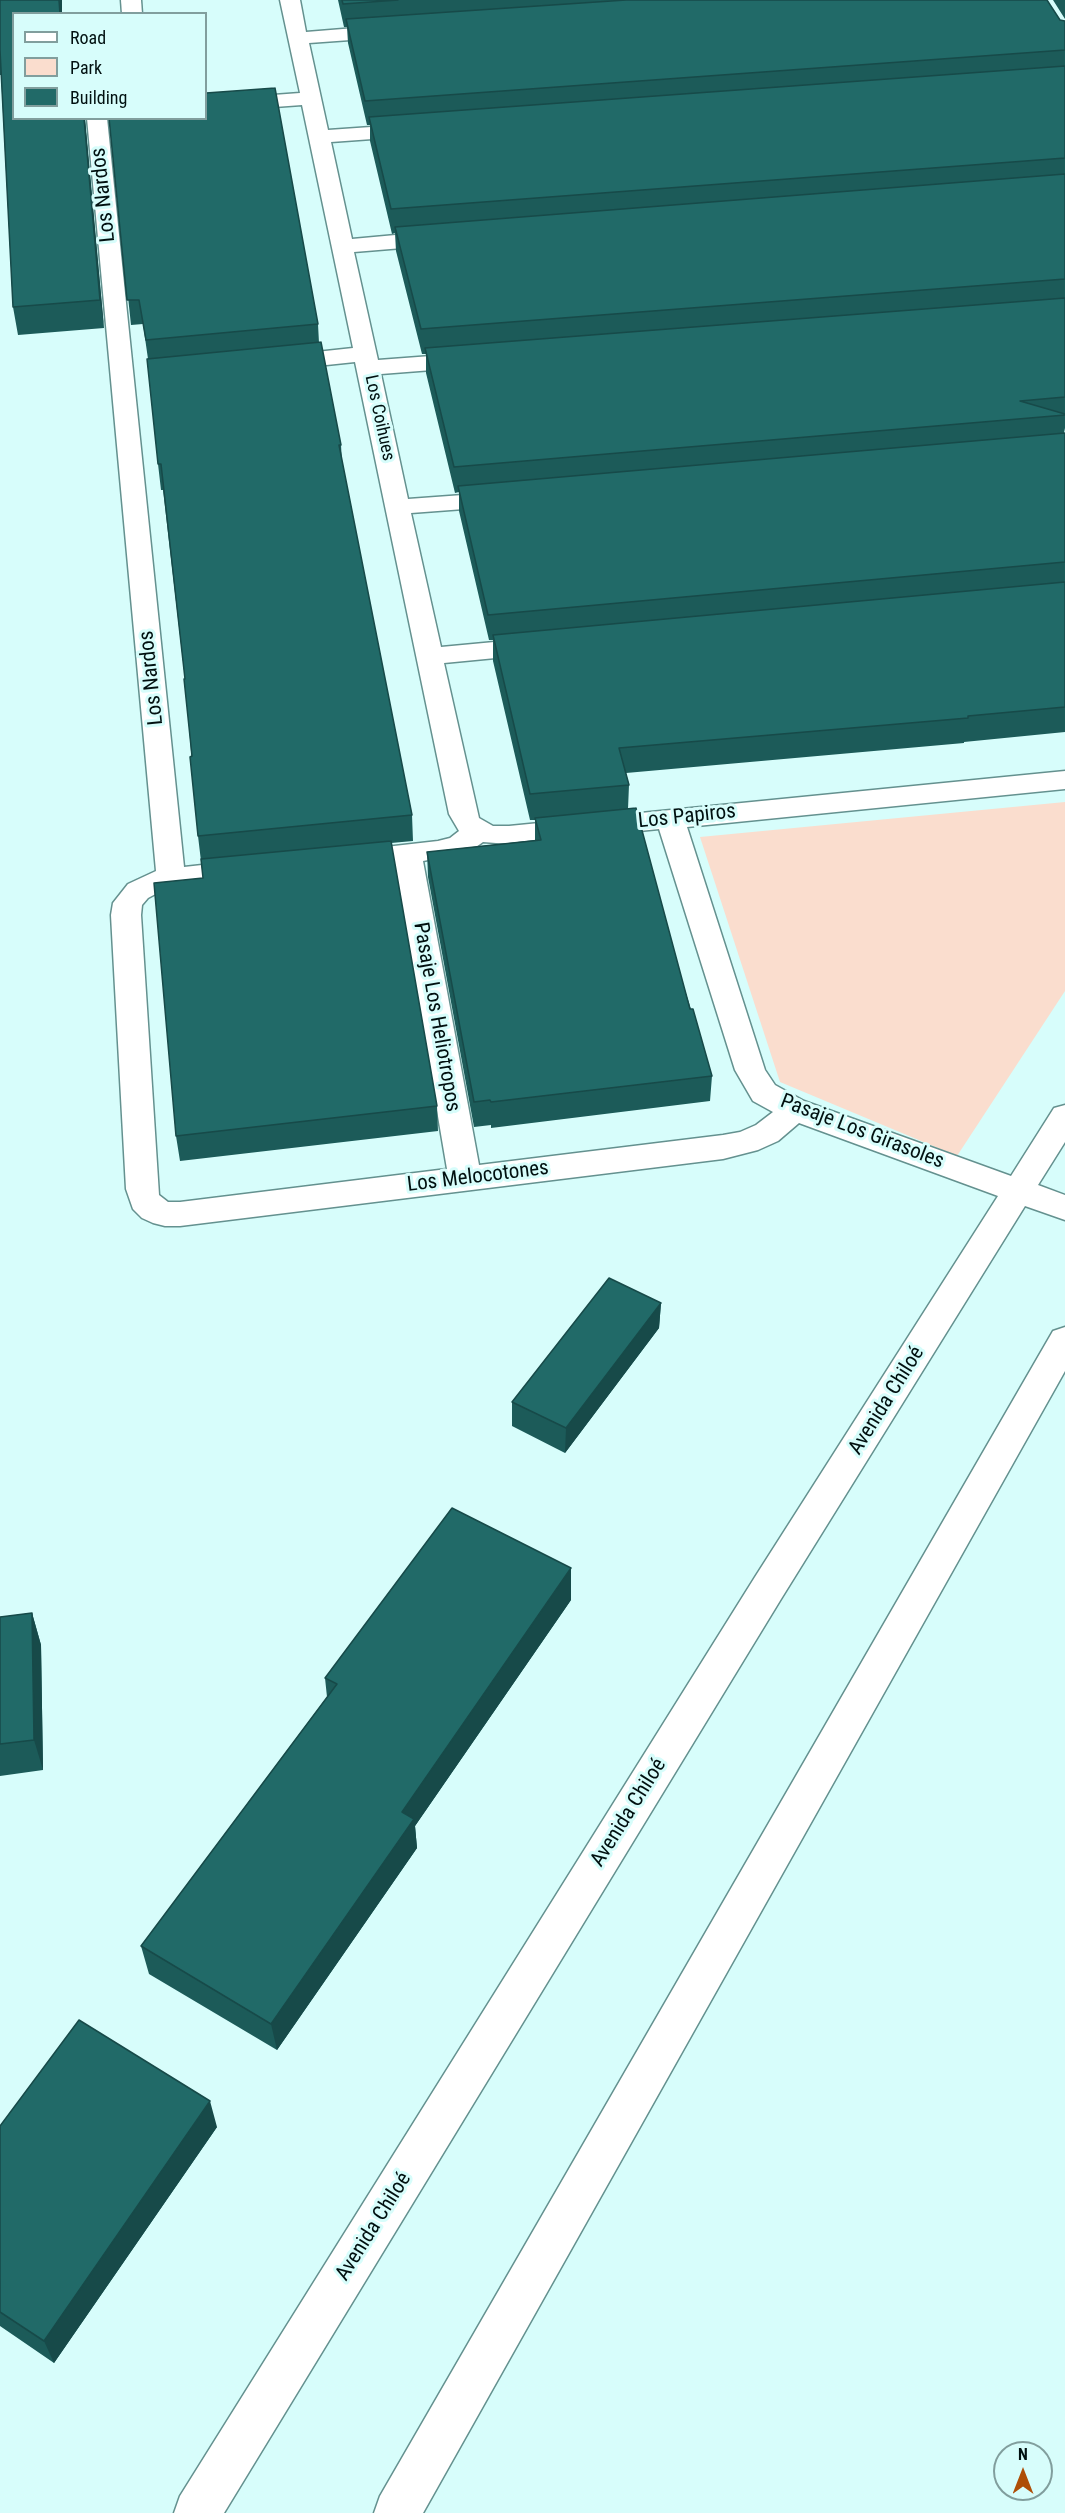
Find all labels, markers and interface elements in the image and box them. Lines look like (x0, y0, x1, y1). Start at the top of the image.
legend (12, 12, 207, 120)
text: Road (70, 27, 106, 48)
text: Park (70, 57, 102, 78)
text: Building (70, 87, 127, 108)
street label: Los Nardos (87, 147, 121, 243)
street label: Los Coihues (359, 373, 399, 463)
street label: Los Nardos (135, 630, 169, 726)
street label: Los Papiros (637, 799, 737, 835)
street label: Pasaje Los Heliotropos (407, 920, 465, 1114)
street label: Pasaje Los Girasoles (777, 1089, 947, 1175)
street label: Los Melocotones (406, 1156, 550, 1198)
street label: Avenida Chiloé (844, 1342, 930, 1460)
street label: Avenida Chiloé (586, 1754, 672, 1872)
street label: Avenida Chiloé (331, 2168, 417, 2286)
north arrow (993, 2441, 1053, 2501)
text: N (1018, 2445, 1028, 2464)

